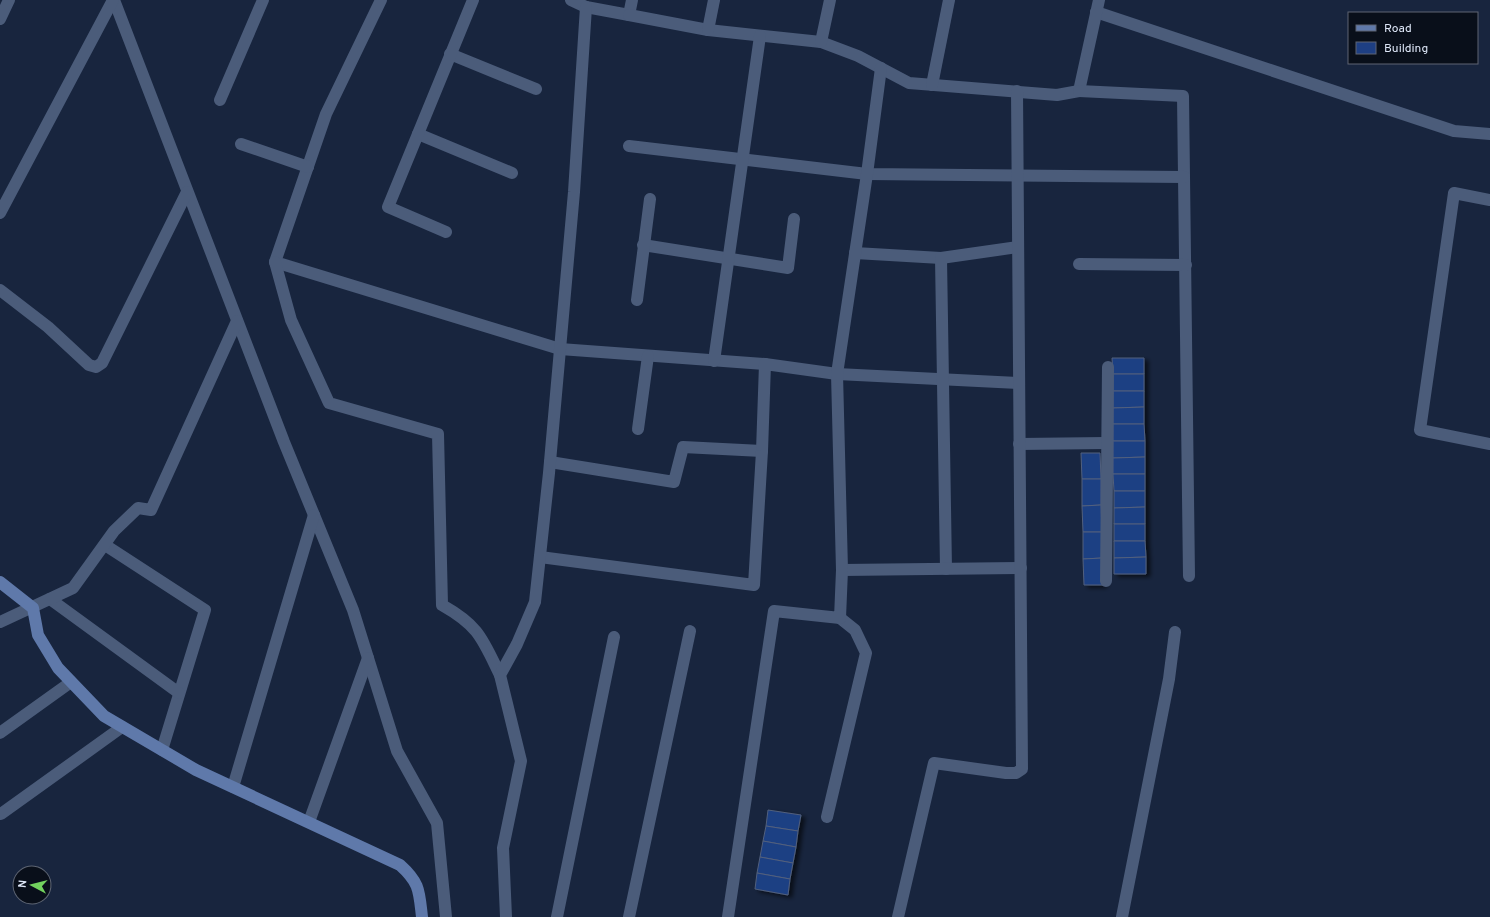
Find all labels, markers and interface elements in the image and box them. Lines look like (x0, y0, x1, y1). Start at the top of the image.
legend (1348, 12, 1478, 64)
text: Road (1384, 21, 1412, 37)
text: Building (1384, 41, 1428, 57)
north arrow (12, 865, 52, 905)
text: N (16, 879, 30, 889)

